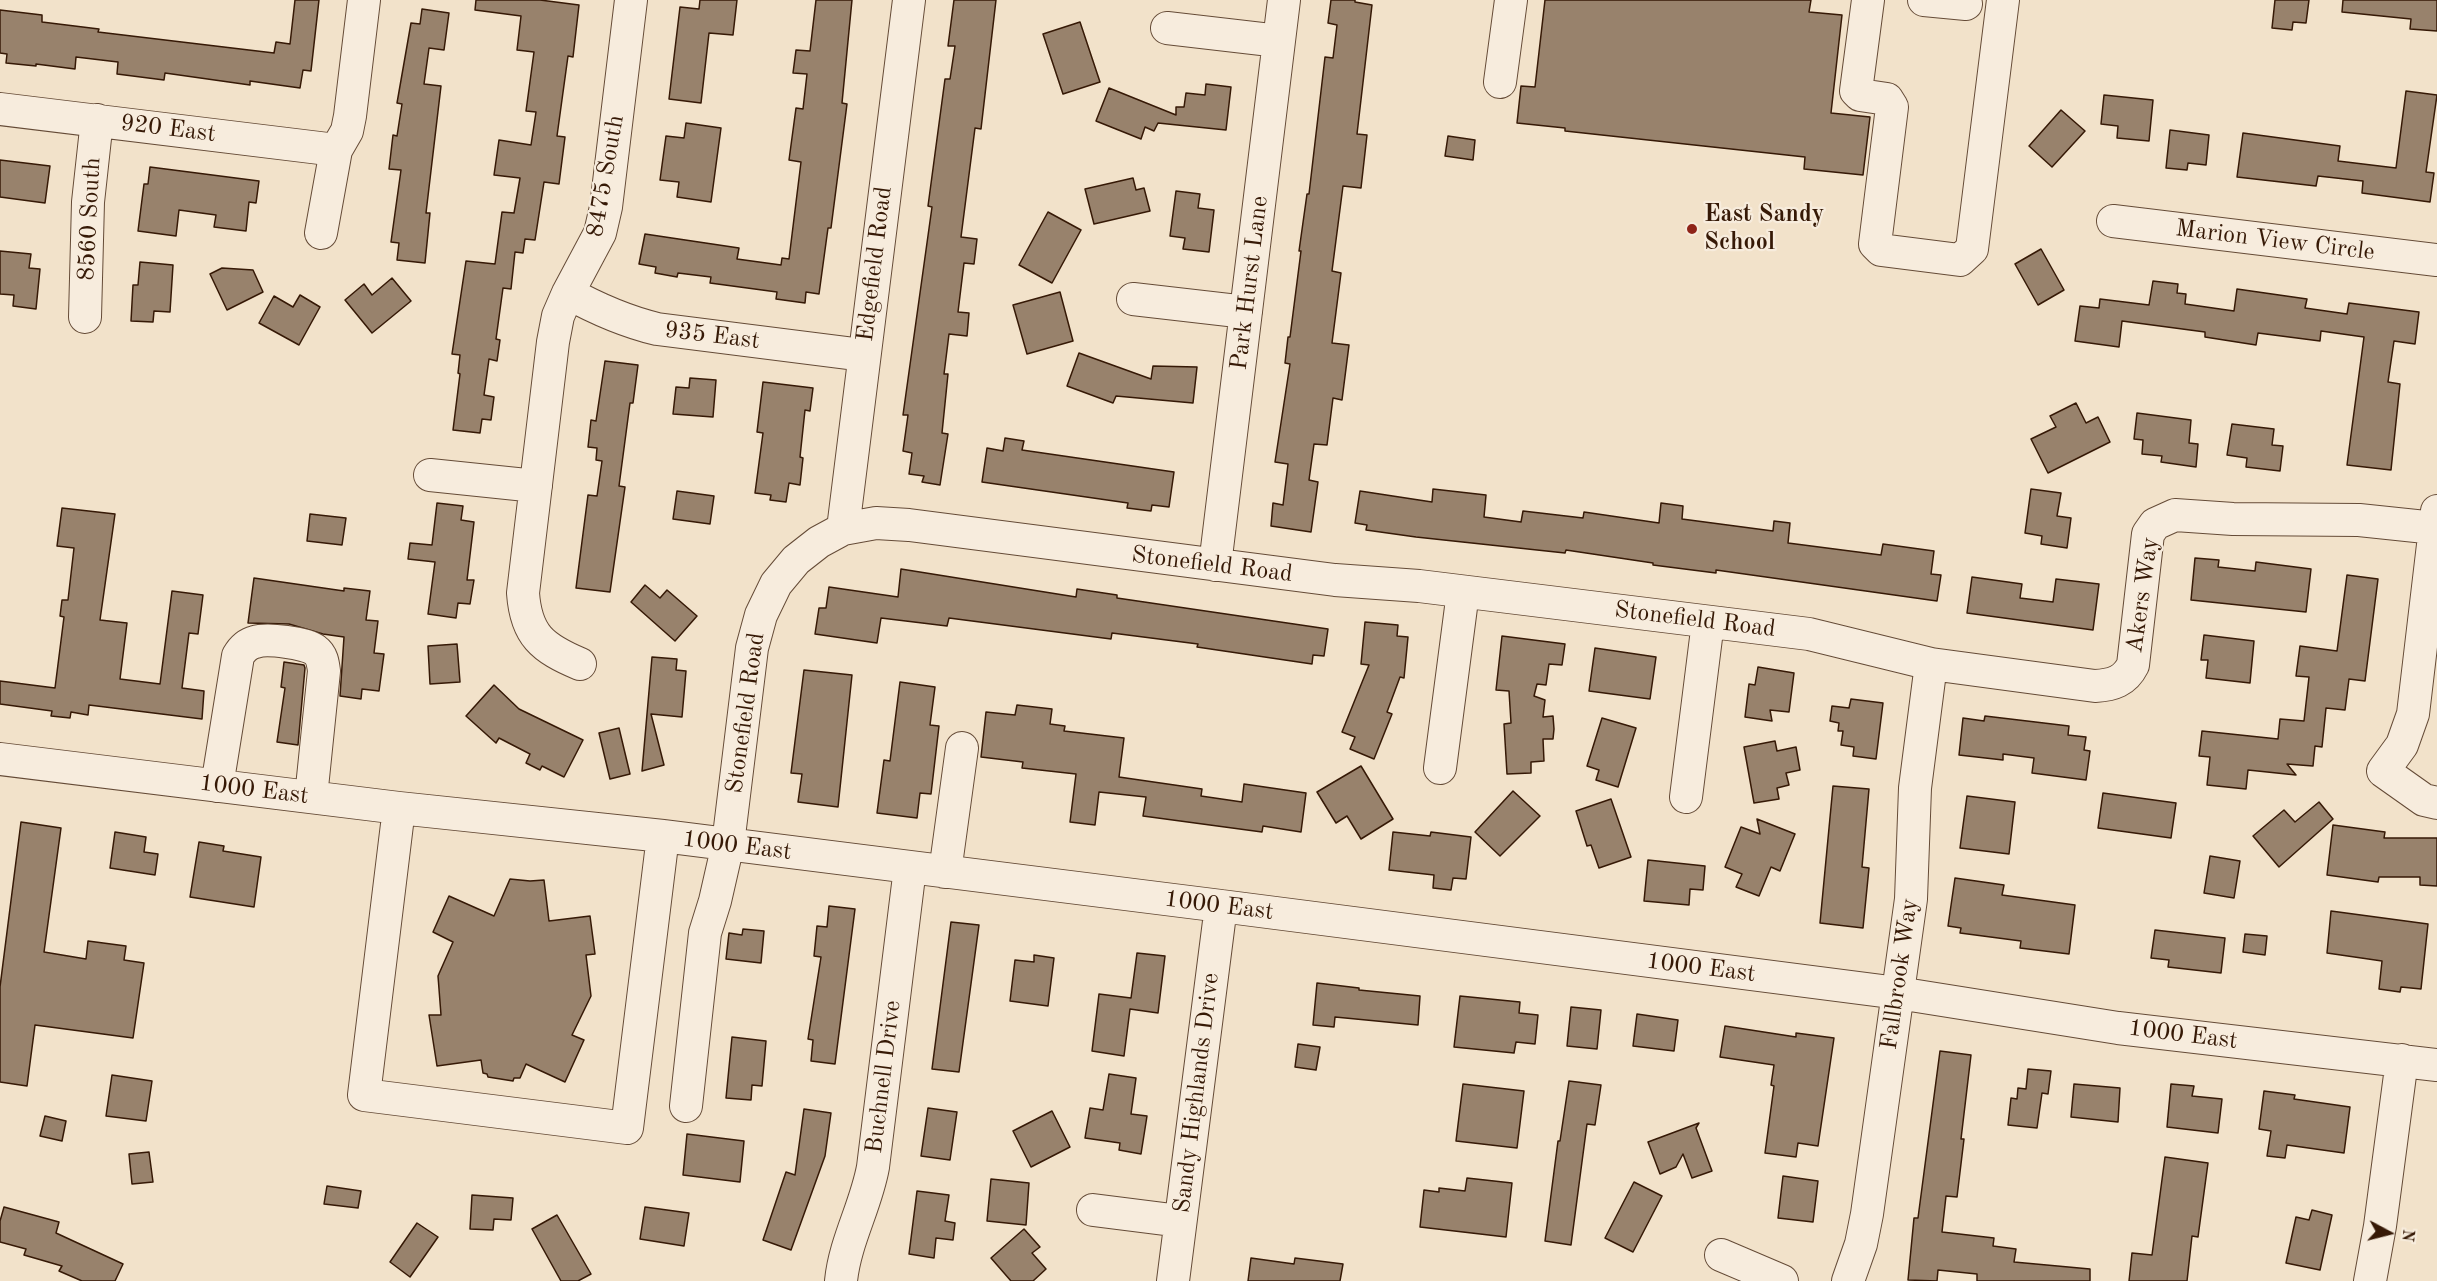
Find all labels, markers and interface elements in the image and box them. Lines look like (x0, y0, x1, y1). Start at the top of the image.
street label: 920 East (119, 109, 217, 149)
street label: 8475 South (581, 113, 631, 239)
street label: 8560 South (72, 157, 108, 281)
street label: Edgefield Road (851, 185, 899, 343)
street label: Park Hurst Lane (1225, 194, 1275, 372)
place label: East Sandy School (1704, 201, 1824, 257)
street label: Marion View Circle (2174, 214, 2376, 268)
marker: East Sandy School (1685, 222, 1699, 236)
street label: 935 East (663, 316, 761, 356)
street label: Akers Way (2121, 535, 2165, 655)
street label: Stonefield Road (1130, 541, 1294, 589)
street label: Stonefield Road (1613, 596, 1777, 644)
street label: Stonefield Road (720, 631, 772, 795)
street label: 1000 East (198, 769, 310, 811)
street label: 1000 East (681, 825, 793, 867)
street label: 1000 East (1163, 885, 1275, 927)
street label: Fallbrook Way (1875, 896, 1925, 1052)
street label: 1000 East (1645, 947, 1757, 989)
street label: Sandy Highlands Drive (1168, 971, 1226, 1215)
street label: Buchnell Drive (860, 999, 908, 1155)
street label: 1000 East (2127, 1014, 2239, 1056)
north arrow (2359, 1203, 2419, 1263)
text: N (2398, 1228, 2416, 1242)

